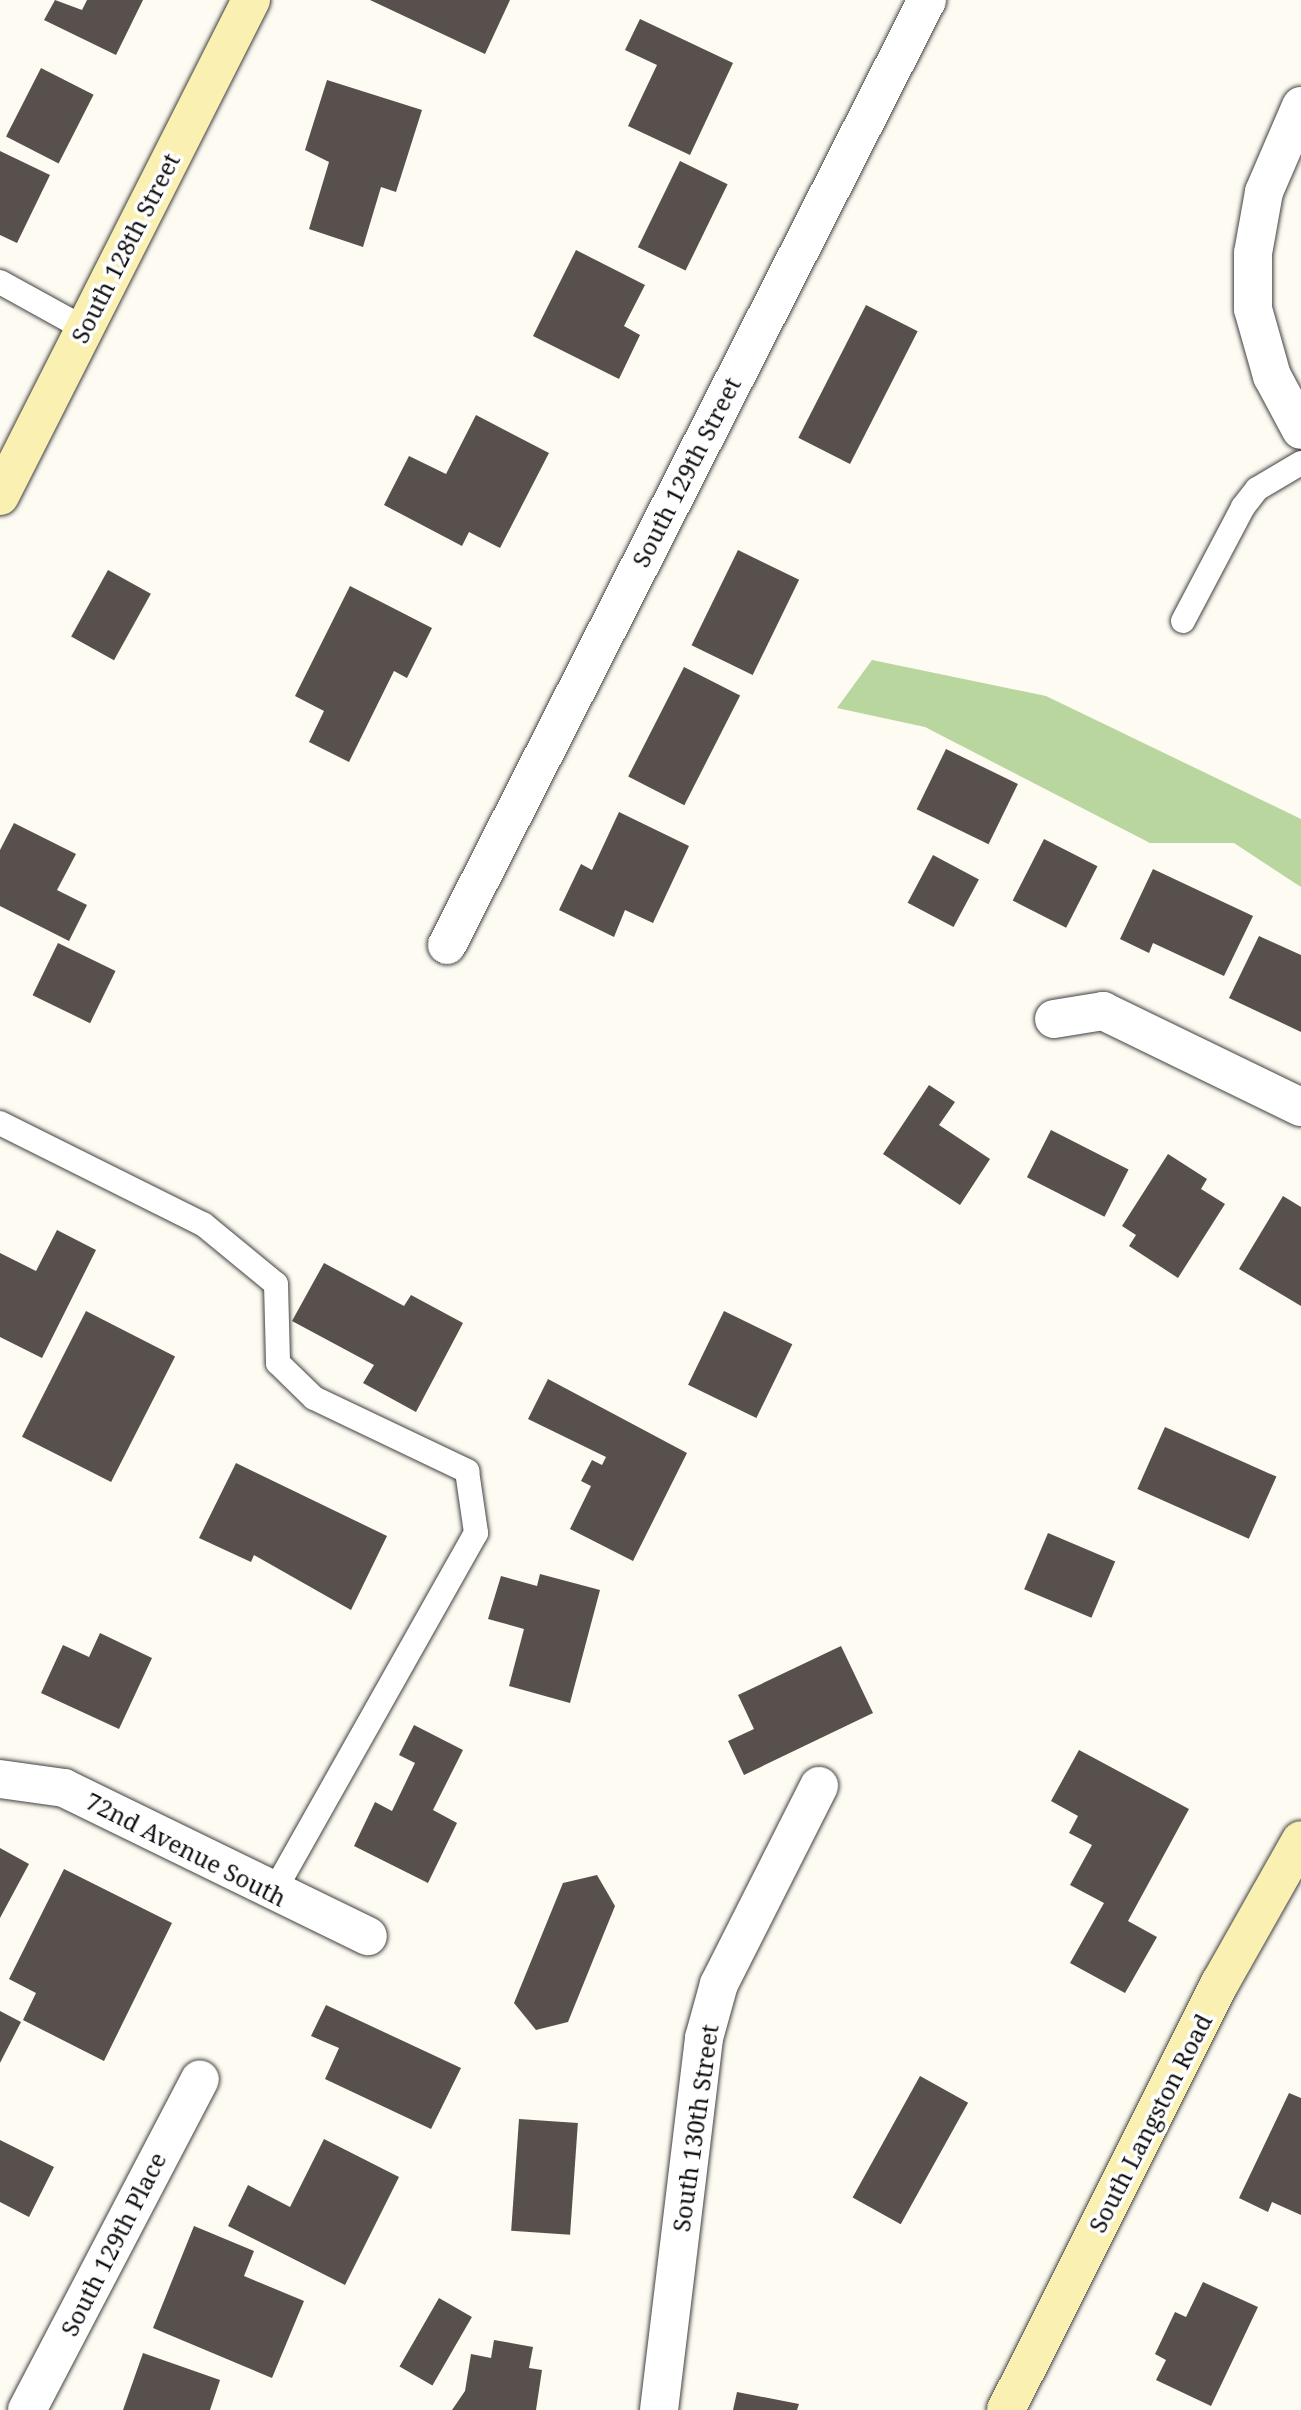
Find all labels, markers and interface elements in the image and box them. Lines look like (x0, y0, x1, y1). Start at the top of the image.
street label: South 128th Street (65, 148, 185, 348)
street label: South 129th Street (626, 372, 746, 572)
street label: 72nd Avenue South (81, 1786, 291, 1912)
street label: South Langston Road (1082, 2009, 1218, 2237)
street label: South 130th Street (666, 2022, 724, 2234)
street label: South 129th Place (54, 2147, 172, 2341)

